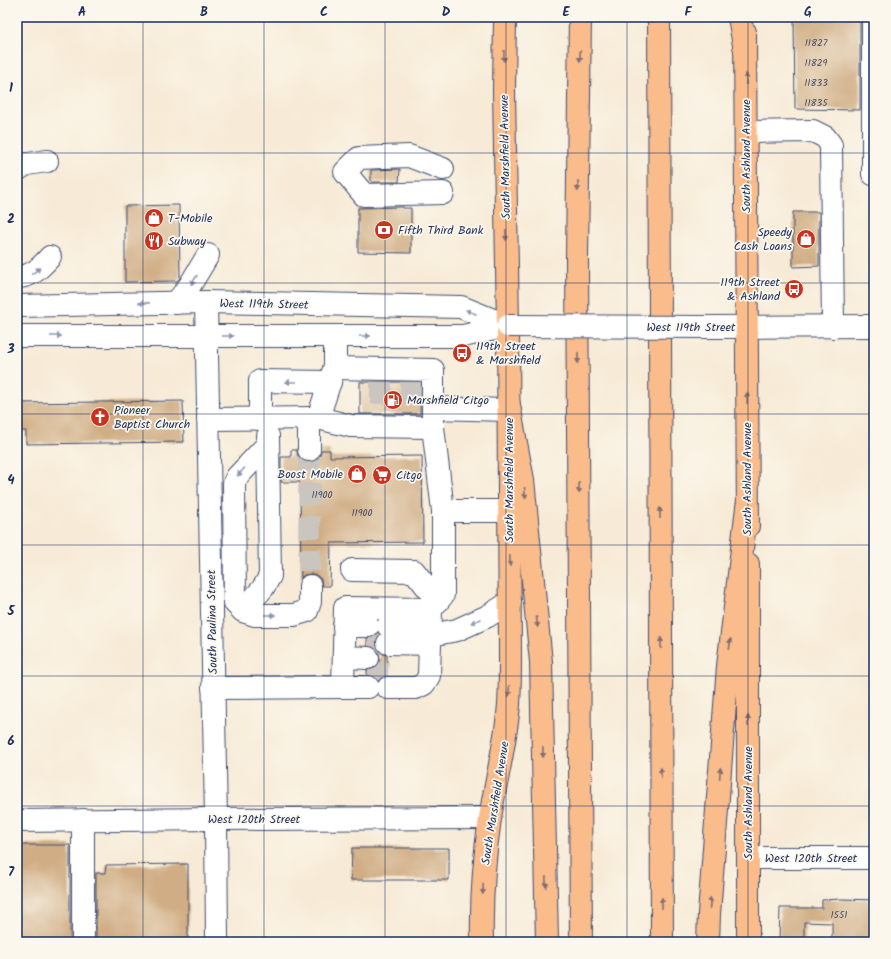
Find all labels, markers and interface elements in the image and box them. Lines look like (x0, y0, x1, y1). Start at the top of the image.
text: A (78, 2, 86, 23)
text: B (200, 2, 208, 23)
text: C (320, 2, 328, 23)
text: D (442, 2, 451, 23)
text: E (562, 2, 570, 23)
text: F (684, 2, 692, 23)
text: G (804, 2, 812, 23)
house number: 11827 (805, 35, 828, 51)
one-way arrow (501, 50, 507, 63)
one-way arrow (576, 50, 583, 62)
house number: 11829 (805, 55, 828, 71)
one-way arrow (743, 72, 749, 85)
house number: 11833 (804, 75, 828, 91)
text: 1 (9, 78, 13, 99)
street label: South Marshfield Avenue (495, 94, 516, 220)
house number: 11835 (804, 95, 828, 111)
street label: South Ashland Avenue (737, 99, 756, 213)
one-way arrow (575, 180, 581, 193)
shop icon: T-Mobile (143, 207, 165, 229)
text: 2 (7, 209, 15, 230)
place label: T-Mobile (168, 209, 213, 228)
bank icon: Fifth Third Bank (373, 219, 395, 241)
place label: Fifth Third Bank (398, 221, 484, 240)
place label: Speedy Cash Loans (734, 223, 792, 256)
shop icon: Speedy Cash Loans (795, 228, 817, 250)
one-way arrow (503, 229, 509, 242)
restaurant icon: Subway (143, 230, 165, 252)
place label: Subway (168, 232, 206, 251)
one-way arrow (30, 266, 41, 275)
place label: 119th Street & Ashland (720, 273, 781, 306)
one-way arrow (190, 274, 197, 286)
bus stop icon: 119th Street & Ashland (783, 278, 805, 300)
street label: West 119th Street (219, 294, 309, 315)
one-way arrow (138, 300, 150, 307)
one-way arrow (465, 308, 477, 314)
street label: West 119th Street (646, 318, 736, 337)
one-way arrow (50, 333, 63, 339)
one-way arrow (222, 333, 235, 339)
one-way arrow (359, 333, 372, 339)
place label: 119th Street & Marshfield (476, 337, 542, 370)
text: 3 (6, 339, 15, 360)
bus stop icon: 119th Street & Marshfield (451, 342, 473, 364)
one-way arrow (575, 352, 581, 365)
one-way arrow (284, 379, 297, 385)
fuel station icon: Marshfield Citgo (382, 389, 404, 411)
place label: Marshfield Citgo (407, 391, 489, 410)
one-way arrow (744, 391, 750, 404)
place label: Pioneer Baptist Church (114, 401, 190, 434)
church icon: Pioneer Baptist Church (89, 406, 111, 428)
street label: South Marshfield Avenue (500, 417, 519, 542)
street label: South Ashland Avenue (738, 422, 757, 536)
shop icon: Boost Mobile (346, 463, 368, 485)
supermarket icon: Citgo (371, 464, 393, 486)
place label: Boost Mobile (278, 465, 344, 484)
place label: Citgo (396, 466, 422, 485)
one-way arrow (237, 467, 246, 477)
text: 4 (7, 470, 15, 491)
one-way arrow (576, 482, 582, 495)
house number: 11900 (311, 487, 333, 503)
one-way arrow (521, 487, 528, 499)
house number: 11900 (351, 505, 373, 521)
one-way arrow (657, 506, 663, 519)
one-way arrow (507, 555, 513, 568)
street label: South Paulina Street (202, 569, 223, 674)
text: 5 (7, 601, 16, 622)
one-way arrow (264, 612, 277, 618)
one-way arrow (534, 616, 540, 628)
one-way arrow (470, 619, 482, 625)
one-way arrow (658, 636, 664, 649)
one-way arrow (727, 638, 733, 650)
one-way arrow (506, 685, 512, 698)
one-way arrow (745, 714, 751, 727)
text: 6 (7, 731, 15, 752)
street label: South Marshfield Avenue (476, 739, 515, 866)
one-way arrow (540, 746, 546, 759)
street label: South Ashland Avenue (739, 746, 758, 860)
one-way arrow (658, 766, 664, 779)
one-way arrow (716, 767, 723, 779)
street label: West 120th Street (208, 810, 301, 829)
street label: West 120th Street (765, 849, 858, 868)
text: 7 (8, 862, 15, 883)
one-way arrow (543, 876, 549, 889)
one-way arrow (480, 883, 487, 895)
one-way arrow (659, 896, 665, 909)
one-way arrow (706, 897, 713, 909)
house number: 1551 (830, 907, 848, 923)

